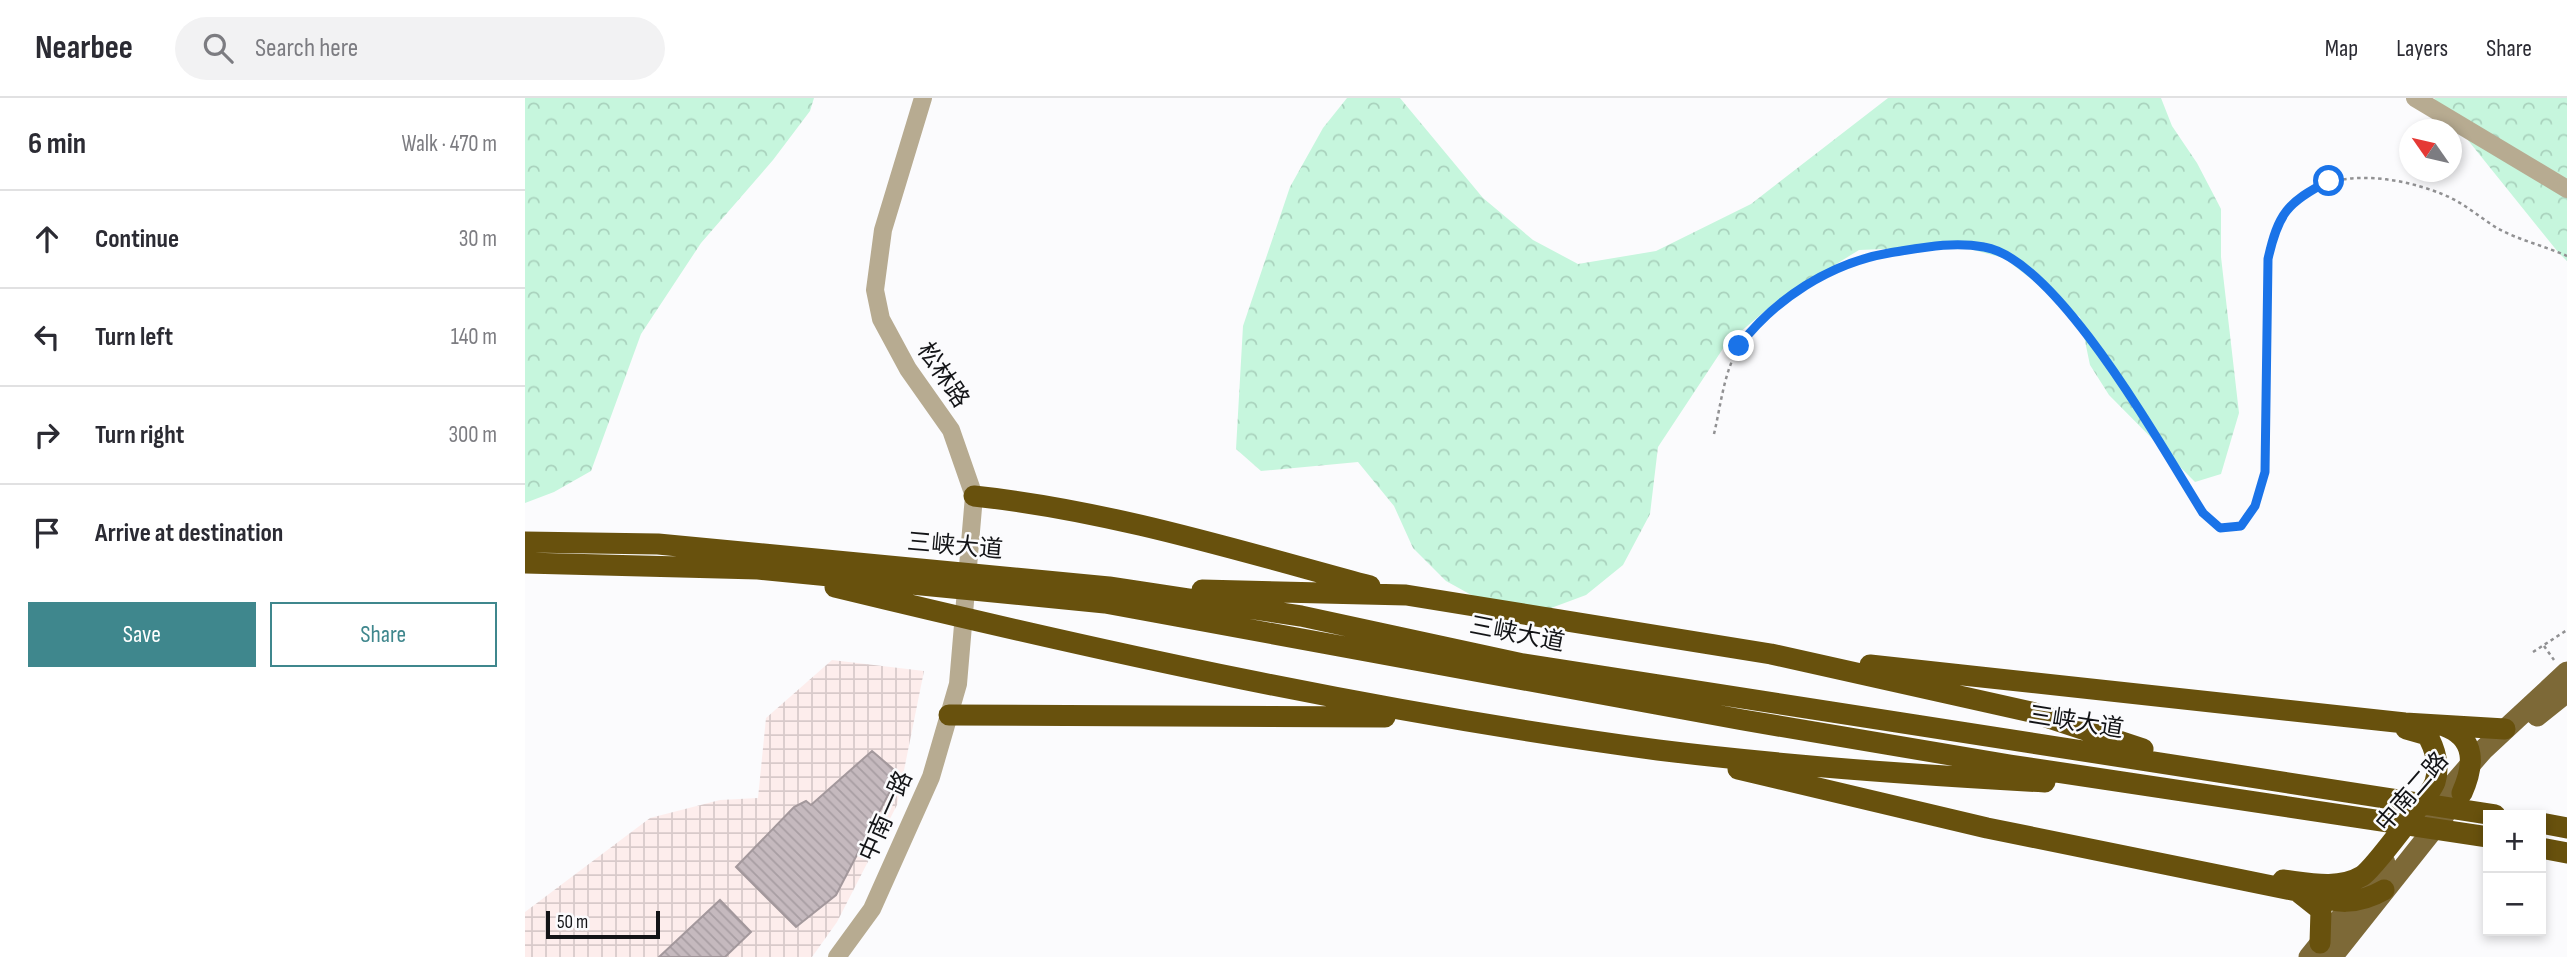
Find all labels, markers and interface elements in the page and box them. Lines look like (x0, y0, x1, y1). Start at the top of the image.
search box (175, 17, 665, 80)
text: Nearbee (35, 28, 133, 68)
icon: search (199, 29, 237, 67)
text: Search here (255, 33, 358, 64)
text: Map (2325, 34, 2358, 63)
text: Layers (2396, 34, 2448, 63)
text: Share (2486, 34, 2532, 63)
north arrow (2399, 119, 2462, 182)
text: 6 min (28, 126, 86, 162)
text: Walk · 470 m (402, 130, 497, 158)
route start (2313, 165, 2344, 196)
icon: ahead (28, 220, 66, 258)
text: Continue (95, 224, 179, 255)
text: 30 m (459, 225, 497, 253)
icon: left (28, 318, 66, 356)
text: Turn left (95, 322, 173, 353)
text: 140 m (451, 323, 497, 351)
route end (1723, 330, 1754, 361)
street label: 松林路 (911, 337, 975, 413)
icon: right (28, 416, 66, 454)
text: Turn right (95, 420, 184, 451)
text: 300 m (448, 421, 497, 449)
icon: arrive (28, 514, 66, 552)
text: Arrive at destination (95, 518, 283, 549)
street label: 三峡大道 (906, 527, 1004, 565)
button: Save (28, 602, 256, 667)
button: Share (270, 602, 497, 667)
street label: 三峡大道 (1467, 611, 1567, 657)
street label: 三峡大道 (2026, 700, 2126, 744)
street label: 中南二路 (2370, 746, 2454, 838)
street label: 中南一路 (853, 766, 919, 866)
map controls (2483, 810, 2546, 936)
button: + (2483, 810, 2546, 873)
button: − (2483, 873, 2546, 936)
scale bar (546, 908, 660, 940)
text: 50 m (557, 911, 588, 934)

